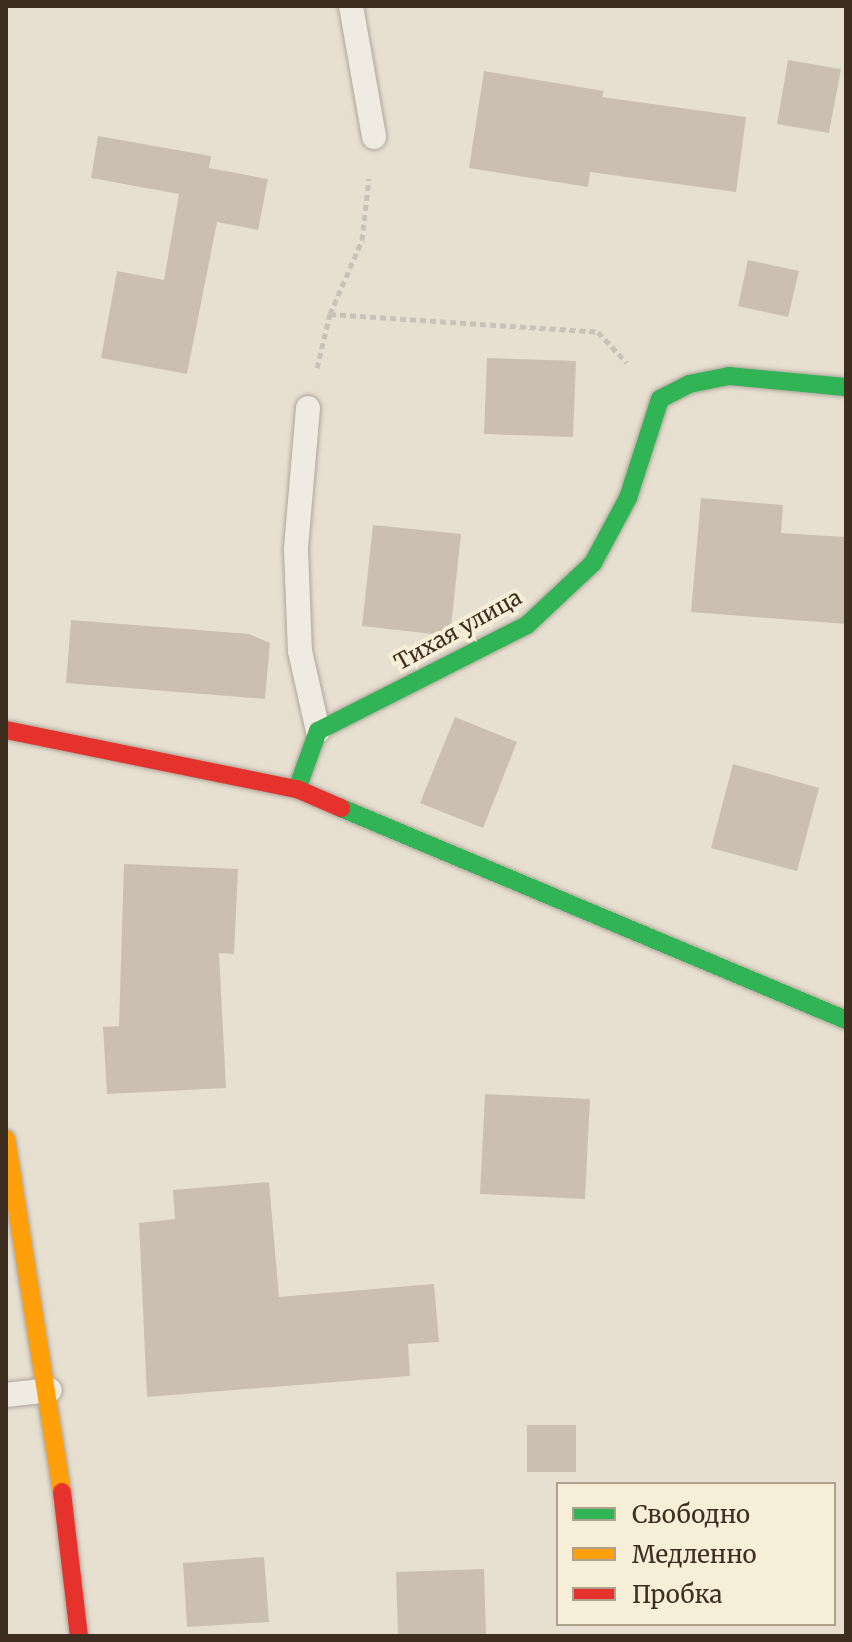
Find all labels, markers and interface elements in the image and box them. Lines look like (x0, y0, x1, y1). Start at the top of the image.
street label: Тихая улица (390, 584, 526, 676)
legend (556, 1482, 836, 1626)
text: Свободно (632, 1499, 750, 1530)
text: Медленно (632, 1539, 756, 1570)
text: Пробка (632, 1579, 722, 1610)

